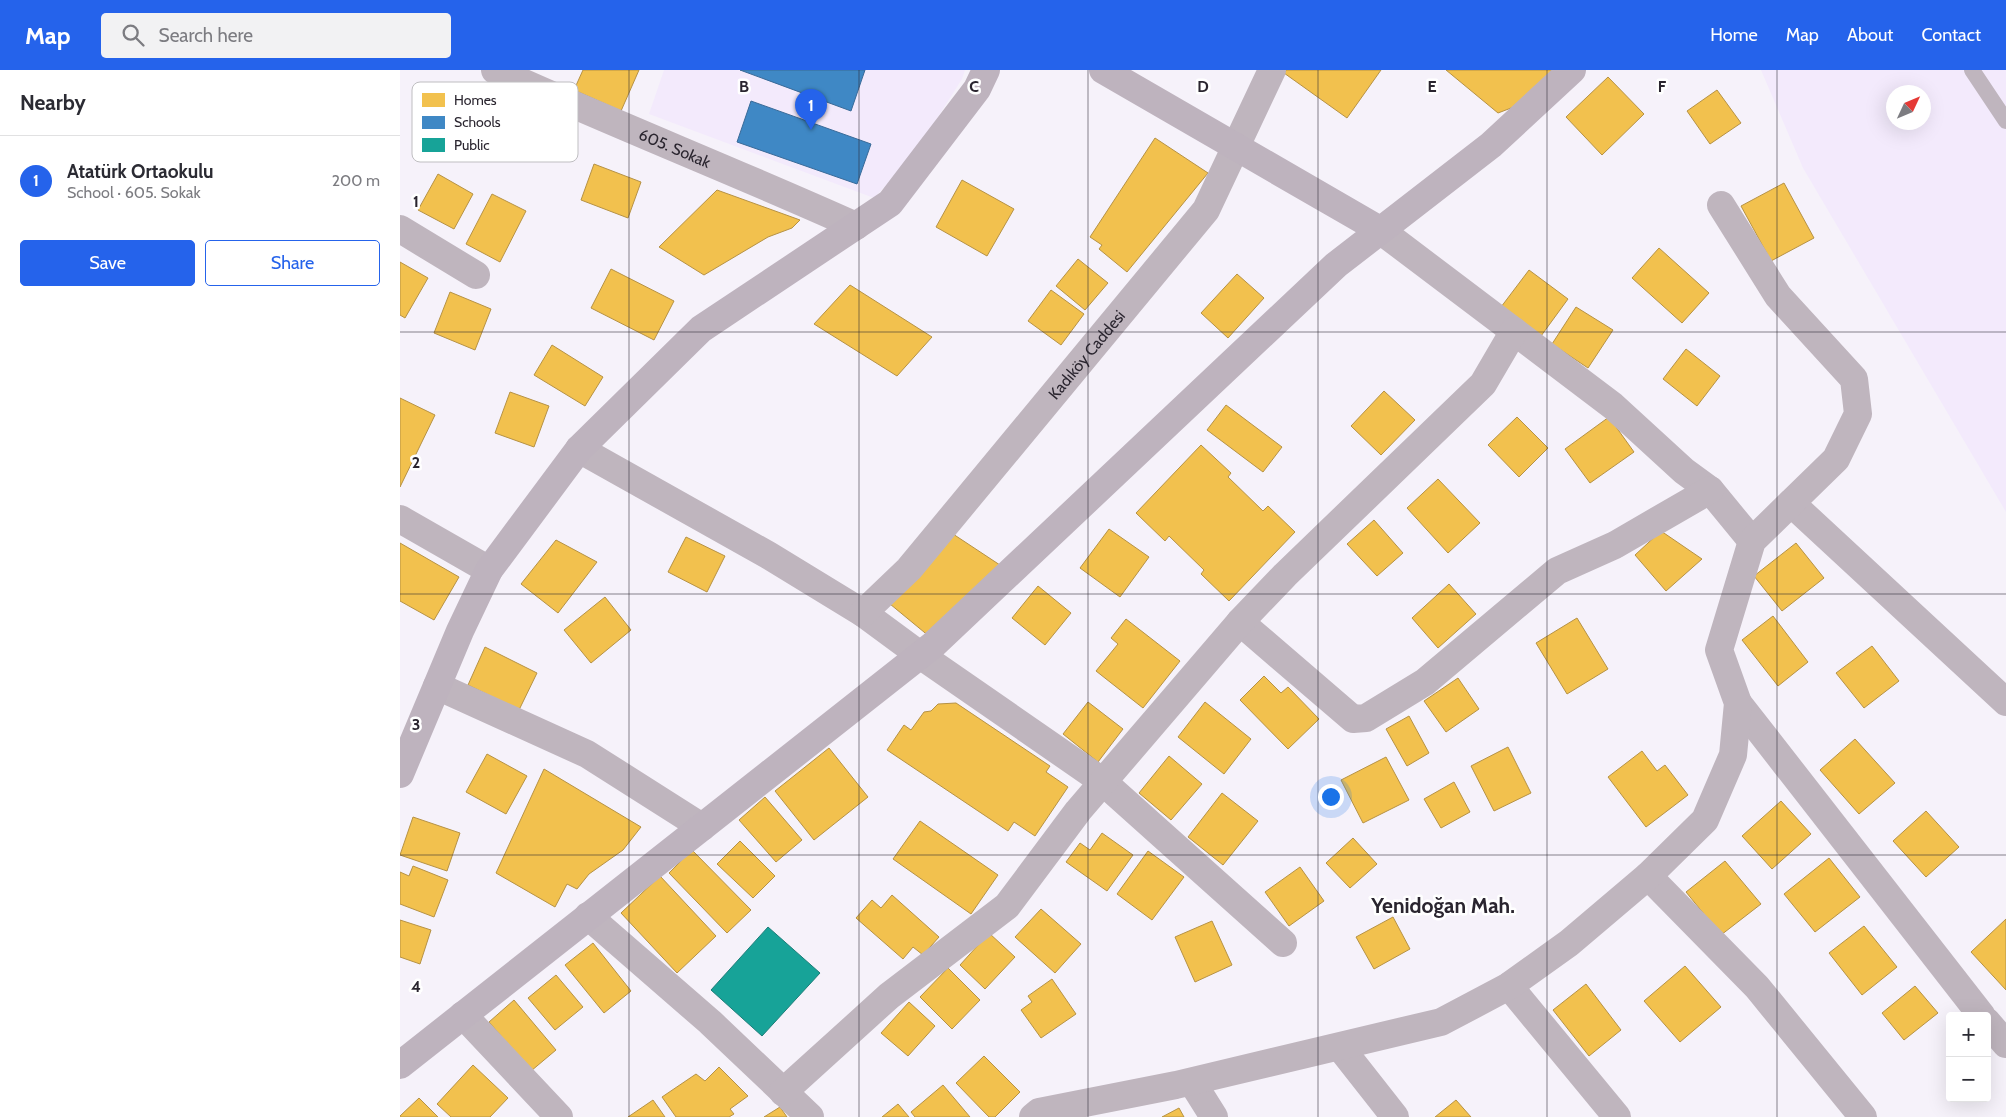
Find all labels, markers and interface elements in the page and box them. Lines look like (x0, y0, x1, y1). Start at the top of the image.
search box (101, 13, 451, 58)
text: Map (25, 21, 71, 50)
icon: search (119, 21, 147, 49)
text: Search here (159, 24, 253, 47)
text: Home (1710, 24, 1758, 46)
text: Map (1786, 24, 1819, 46)
text: About (1847, 24, 1893, 46)
text: Contact (1921, 24, 1981, 46)
text: B (739, 77, 749, 96)
text: C (969, 77, 979, 96)
text: D (1197, 77, 1209, 96)
text: E (1427, 77, 1437, 96)
text: F (1658, 77, 1667, 96)
legend (412, 82, 578, 162)
north arrow (1886, 85, 1931, 130)
pin: 1 (795, 89, 827, 130)
text: Nearby (20, 90, 86, 115)
text: Homes (454, 91, 497, 109)
text: Schools (454, 113, 501, 131)
street label: 605. Sokak (636, 125, 714, 172)
text: Public (454, 136, 490, 154)
text: Atatürk Ortaokulu (67, 160, 214, 183)
text: 1 (33, 171, 39, 190)
text: 200 m (332, 171, 380, 190)
text: School · 605. Sokak (67, 183, 201, 202)
text: 1 (413, 192, 419, 211)
button: Save (20, 240, 195, 286)
button: Share (205, 240, 380, 286)
street label: Kadıköy Caddesi (1045, 307, 1129, 403)
text: 2 (412, 453, 420, 472)
text: 3 (412, 715, 420, 734)
your location (1318, 784, 1344, 810)
district label: Yenidoğan Mah. (1370, 893, 1515, 918)
text: 4 (411, 977, 421, 996)
map controls (1946, 1012, 1991, 1102)
button: + (1946, 1012, 1991, 1057)
button: − (1946, 1057, 1991, 1102)

